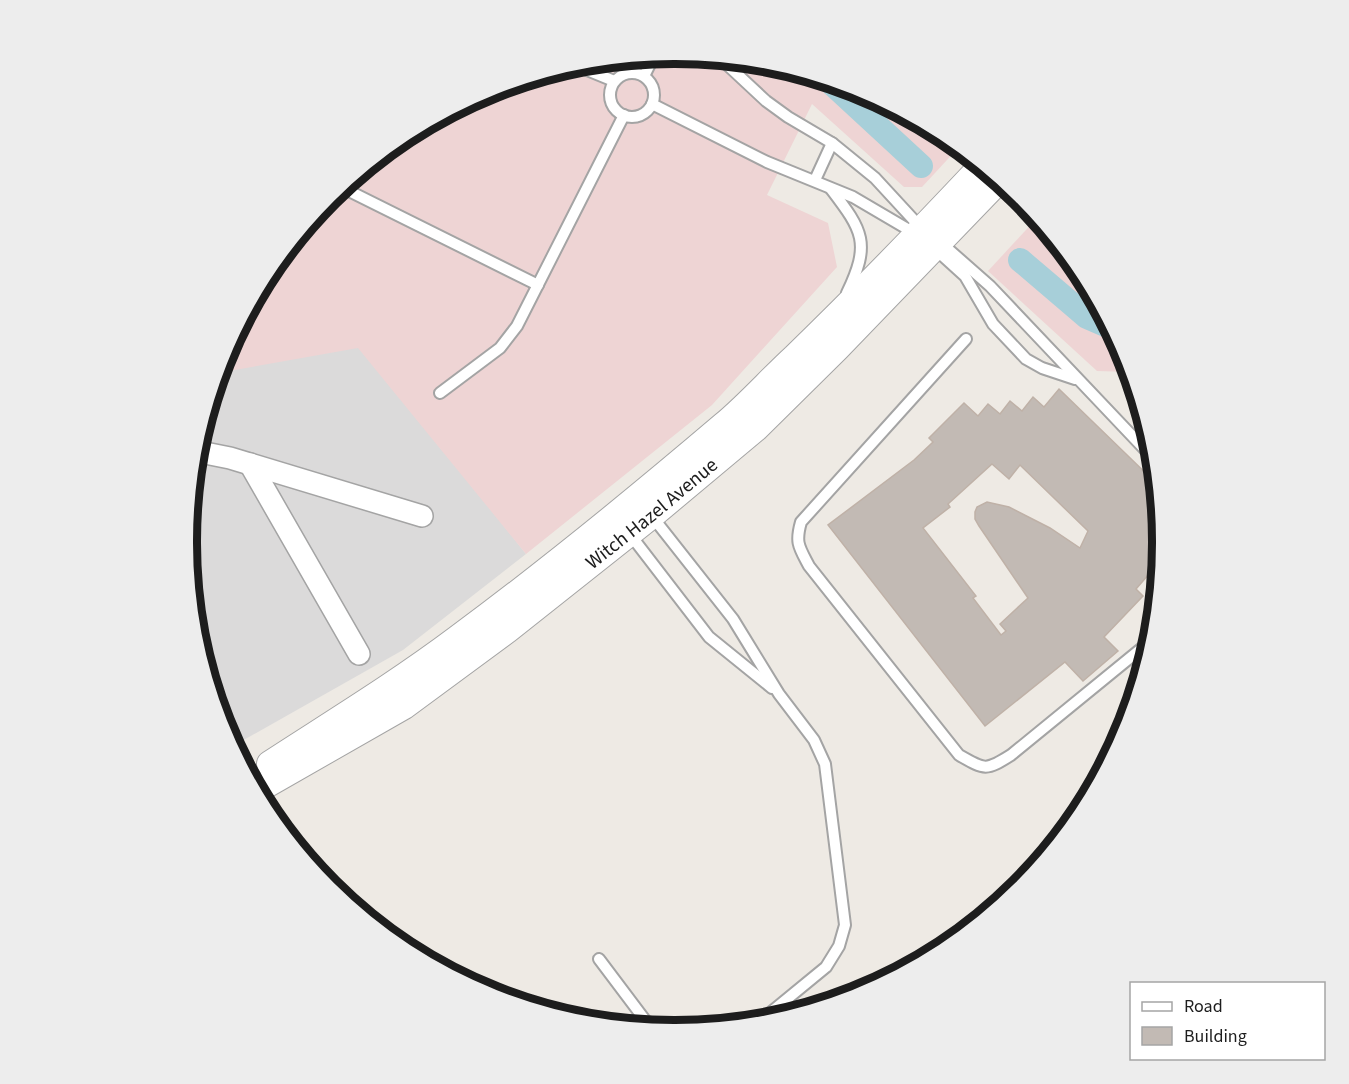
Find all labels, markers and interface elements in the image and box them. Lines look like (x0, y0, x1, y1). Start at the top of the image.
street label: Witch Hazel Avenue (580, 451, 724, 576)
legend (1130, 982, 1325, 1060)
text: Road (1184, 994, 1223, 1019)
text: Building (1184, 1024, 1247, 1049)

